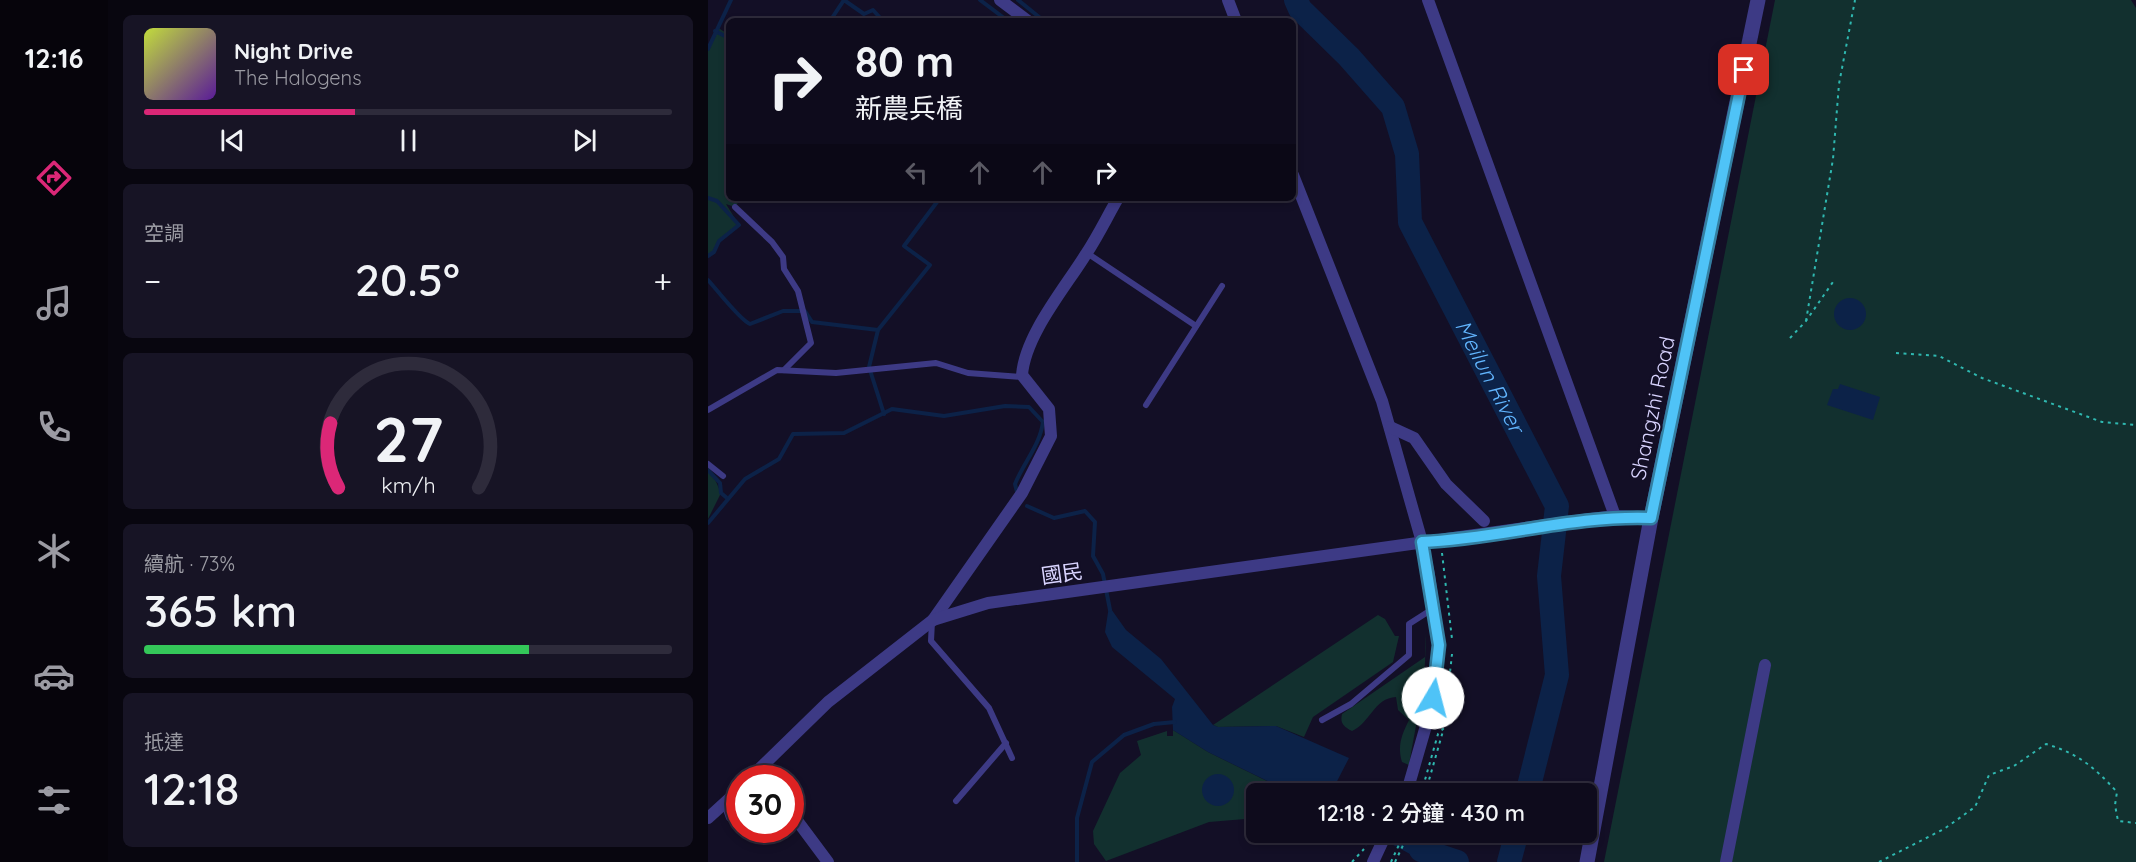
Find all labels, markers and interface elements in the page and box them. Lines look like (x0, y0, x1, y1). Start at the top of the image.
text: 80 m (855, 35, 954, 88)
text: Night Drive (234, 37, 353, 65)
text: 12:16 (25, 41, 83, 75)
icon: right (756, 42, 834, 120)
pin (1718, 44, 1769, 95)
icon: arrive (1727, 53, 1760, 86)
text: The Halogens (234, 65, 362, 90)
text: 新農兵橋 (855, 91, 963, 125)
icon: previous (216, 124, 249, 157)
icon: pause (392, 124, 425, 157)
icon: next (568, 124, 601, 157)
icon: left (900, 156, 933, 189)
icon: ahead (963, 156, 996, 189)
icon: ahead (1026, 156, 1059, 189)
icon: right (1089, 156, 1122, 189)
icon: directions (33, 157, 75, 199)
text: 空調 (144, 220, 184, 245)
text: 20.5° (355, 251, 460, 307)
text: − (144, 260, 161, 301)
text: + (653, 260, 672, 301)
icon: music (33, 282, 75, 324)
water label: Meilun River (1449, 315, 1532, 440)
street label: Shangzhi Road (1624, 334, 1680, 482)
text: 27 (373, 400, 443, 478)
icon: phone (33, 406, 75, 448)
text: km/h (381, 472, 435, 498)
icon: climate (33, 530, 75, 572)
text: 續航 · 73% (144, 551, 235, 576)
street label: 國民 (1039, 557, 1085, 589)
text: 365 km (144, 582, 297, 638)
icon: car (33, 655, 75, 697)
position arrow (1401, 666, 1465, 730)
text: 抵達 (144, 729, 184, 754)
text: 12:18 (144, 760, 239, 816)
speed limit sign: 30 (726, 765, 804, 843)
icon: filters (33, 779, 75, 821)
text: 12:18 · 2 分鐘 · 430 m (1318, 799, 1525, 827)

